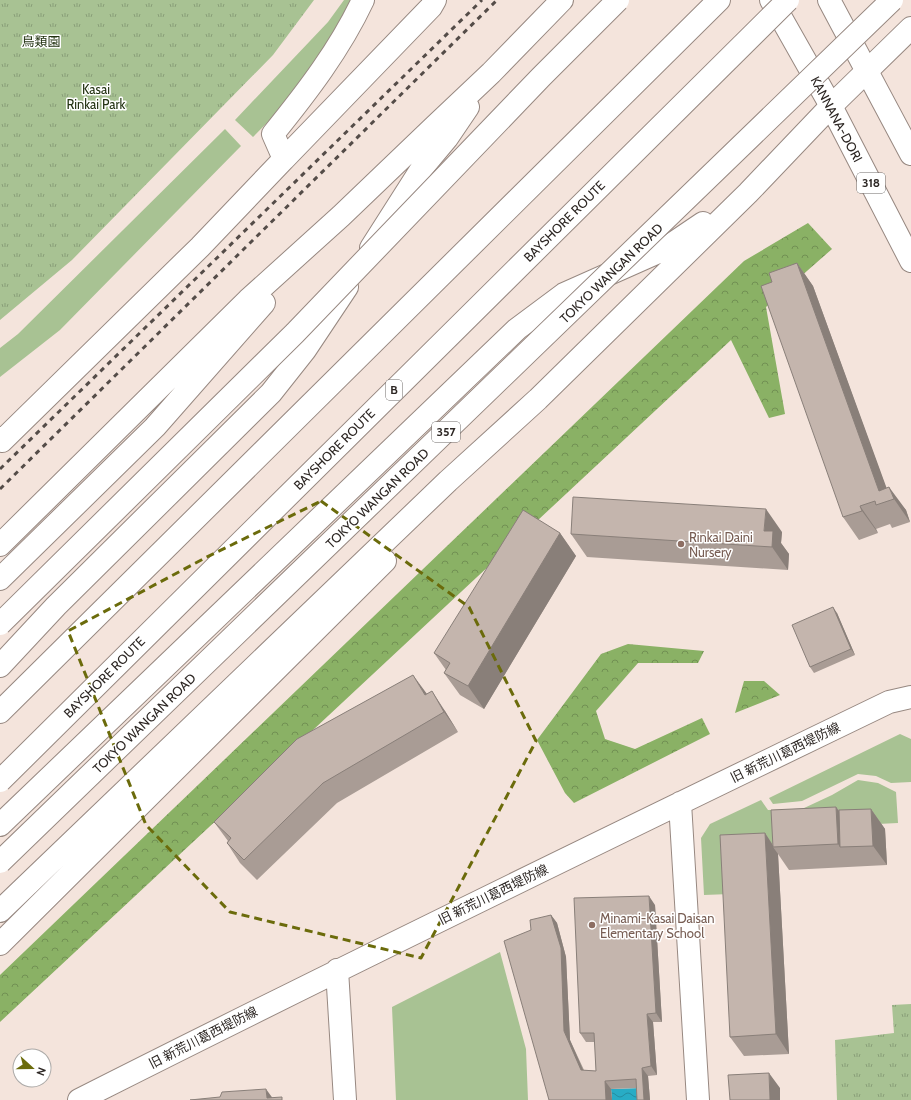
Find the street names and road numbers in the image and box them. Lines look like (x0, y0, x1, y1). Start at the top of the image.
street label: KANNANA-DORI (808, 73, 866, 165)
road number: 318 (857, 173, 885, 193)
street label: BAYSHORE ROUTE (520, 177, 608, 265)
street label: TOKYO WANGAN ROAD (556, 220, 666, 326)
road number: B (386, 380, 402, 400)
street label: BAYSHORE ROUTE (290, 405, 378, 493)
road number: 357 (432, 422, 460, 442)
street label: TOKYO WANGAN ROAD (322, 445, 432, 551)
street label: BAYSHORE ROUTE (60, 633, 148, 721)
street label: TOKYO WANGAN ROAD (89, 670, 199, 776)
street label: 旧 新荒川葛西堤防線 (728, 719, 842, 785)
street label: 旧 新荒川葛西堤防線 (436, 861, 550, 927)
street label: 旧 新荒川葛西堤防線 (146, 1003, 260, 1071)

